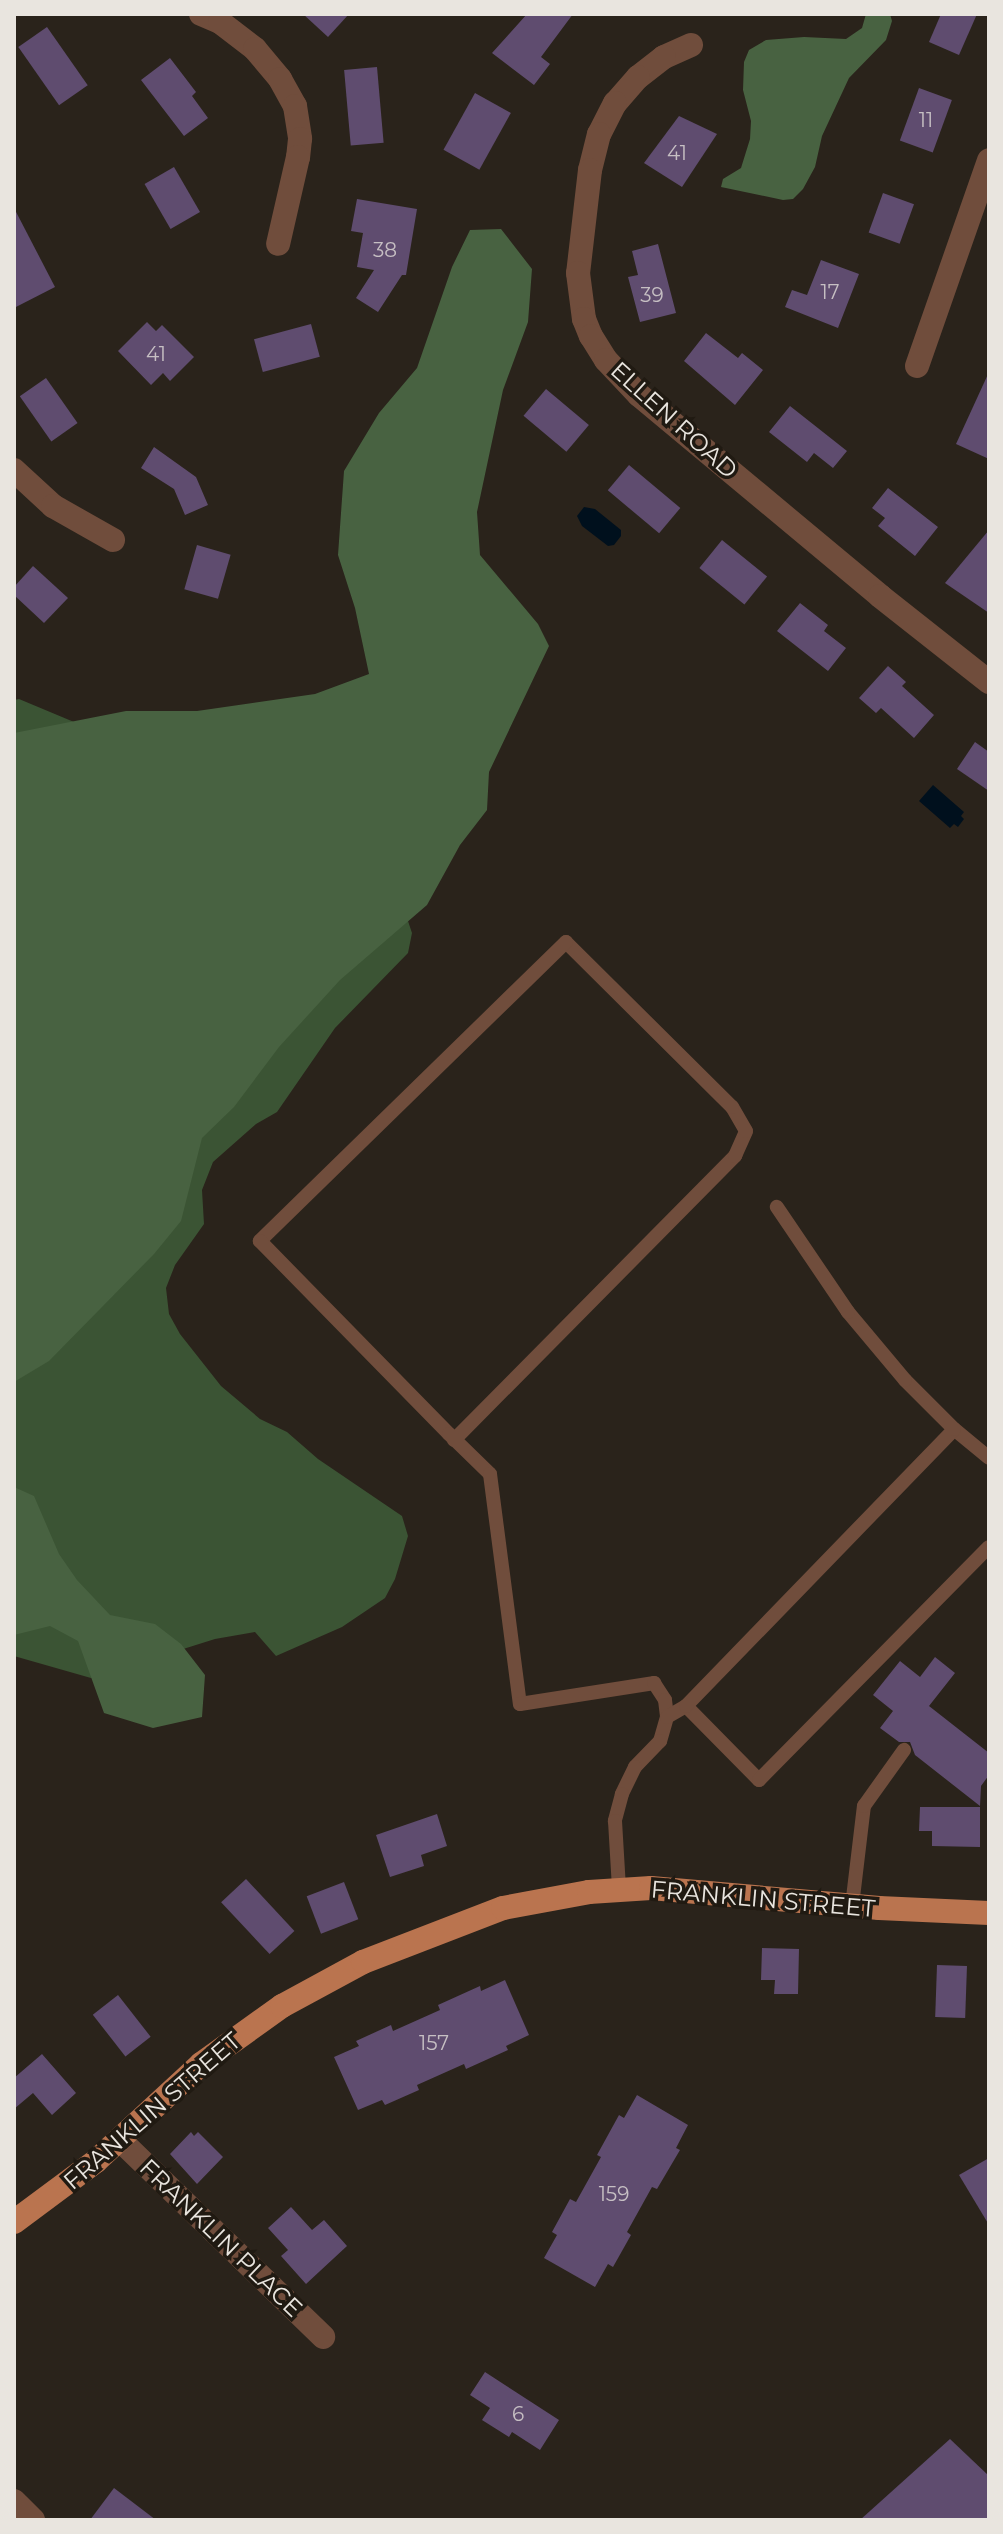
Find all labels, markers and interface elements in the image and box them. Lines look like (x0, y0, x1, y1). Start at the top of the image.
house number: 11 (919, 108, 933, 132)
house number: 41 (667, 141, 687, 165)
house number: 38 (373, 238, 397, 262)
house number: 17 (821, 280, 839, 304)
house number: 39 (640, 283, 664, 307)
house number: 41 (146, 342, 166, 366)
street label: ELLEN ROAD (605, 356, 743, 484)
street label: FRANKLIN STREET (650, 1875, 876, 1923)
street label: FRANKLIN STREET (58, 2026, 246, 2196)
house number: 157 (419, 2031, 449, 2055)
street label: FRANKLIN PLACE (134, 2153, 308, 2323)
house number: 159 (599, 2182, 629, 2206)
house number: 6 (512, 2402, 524, 2426)

